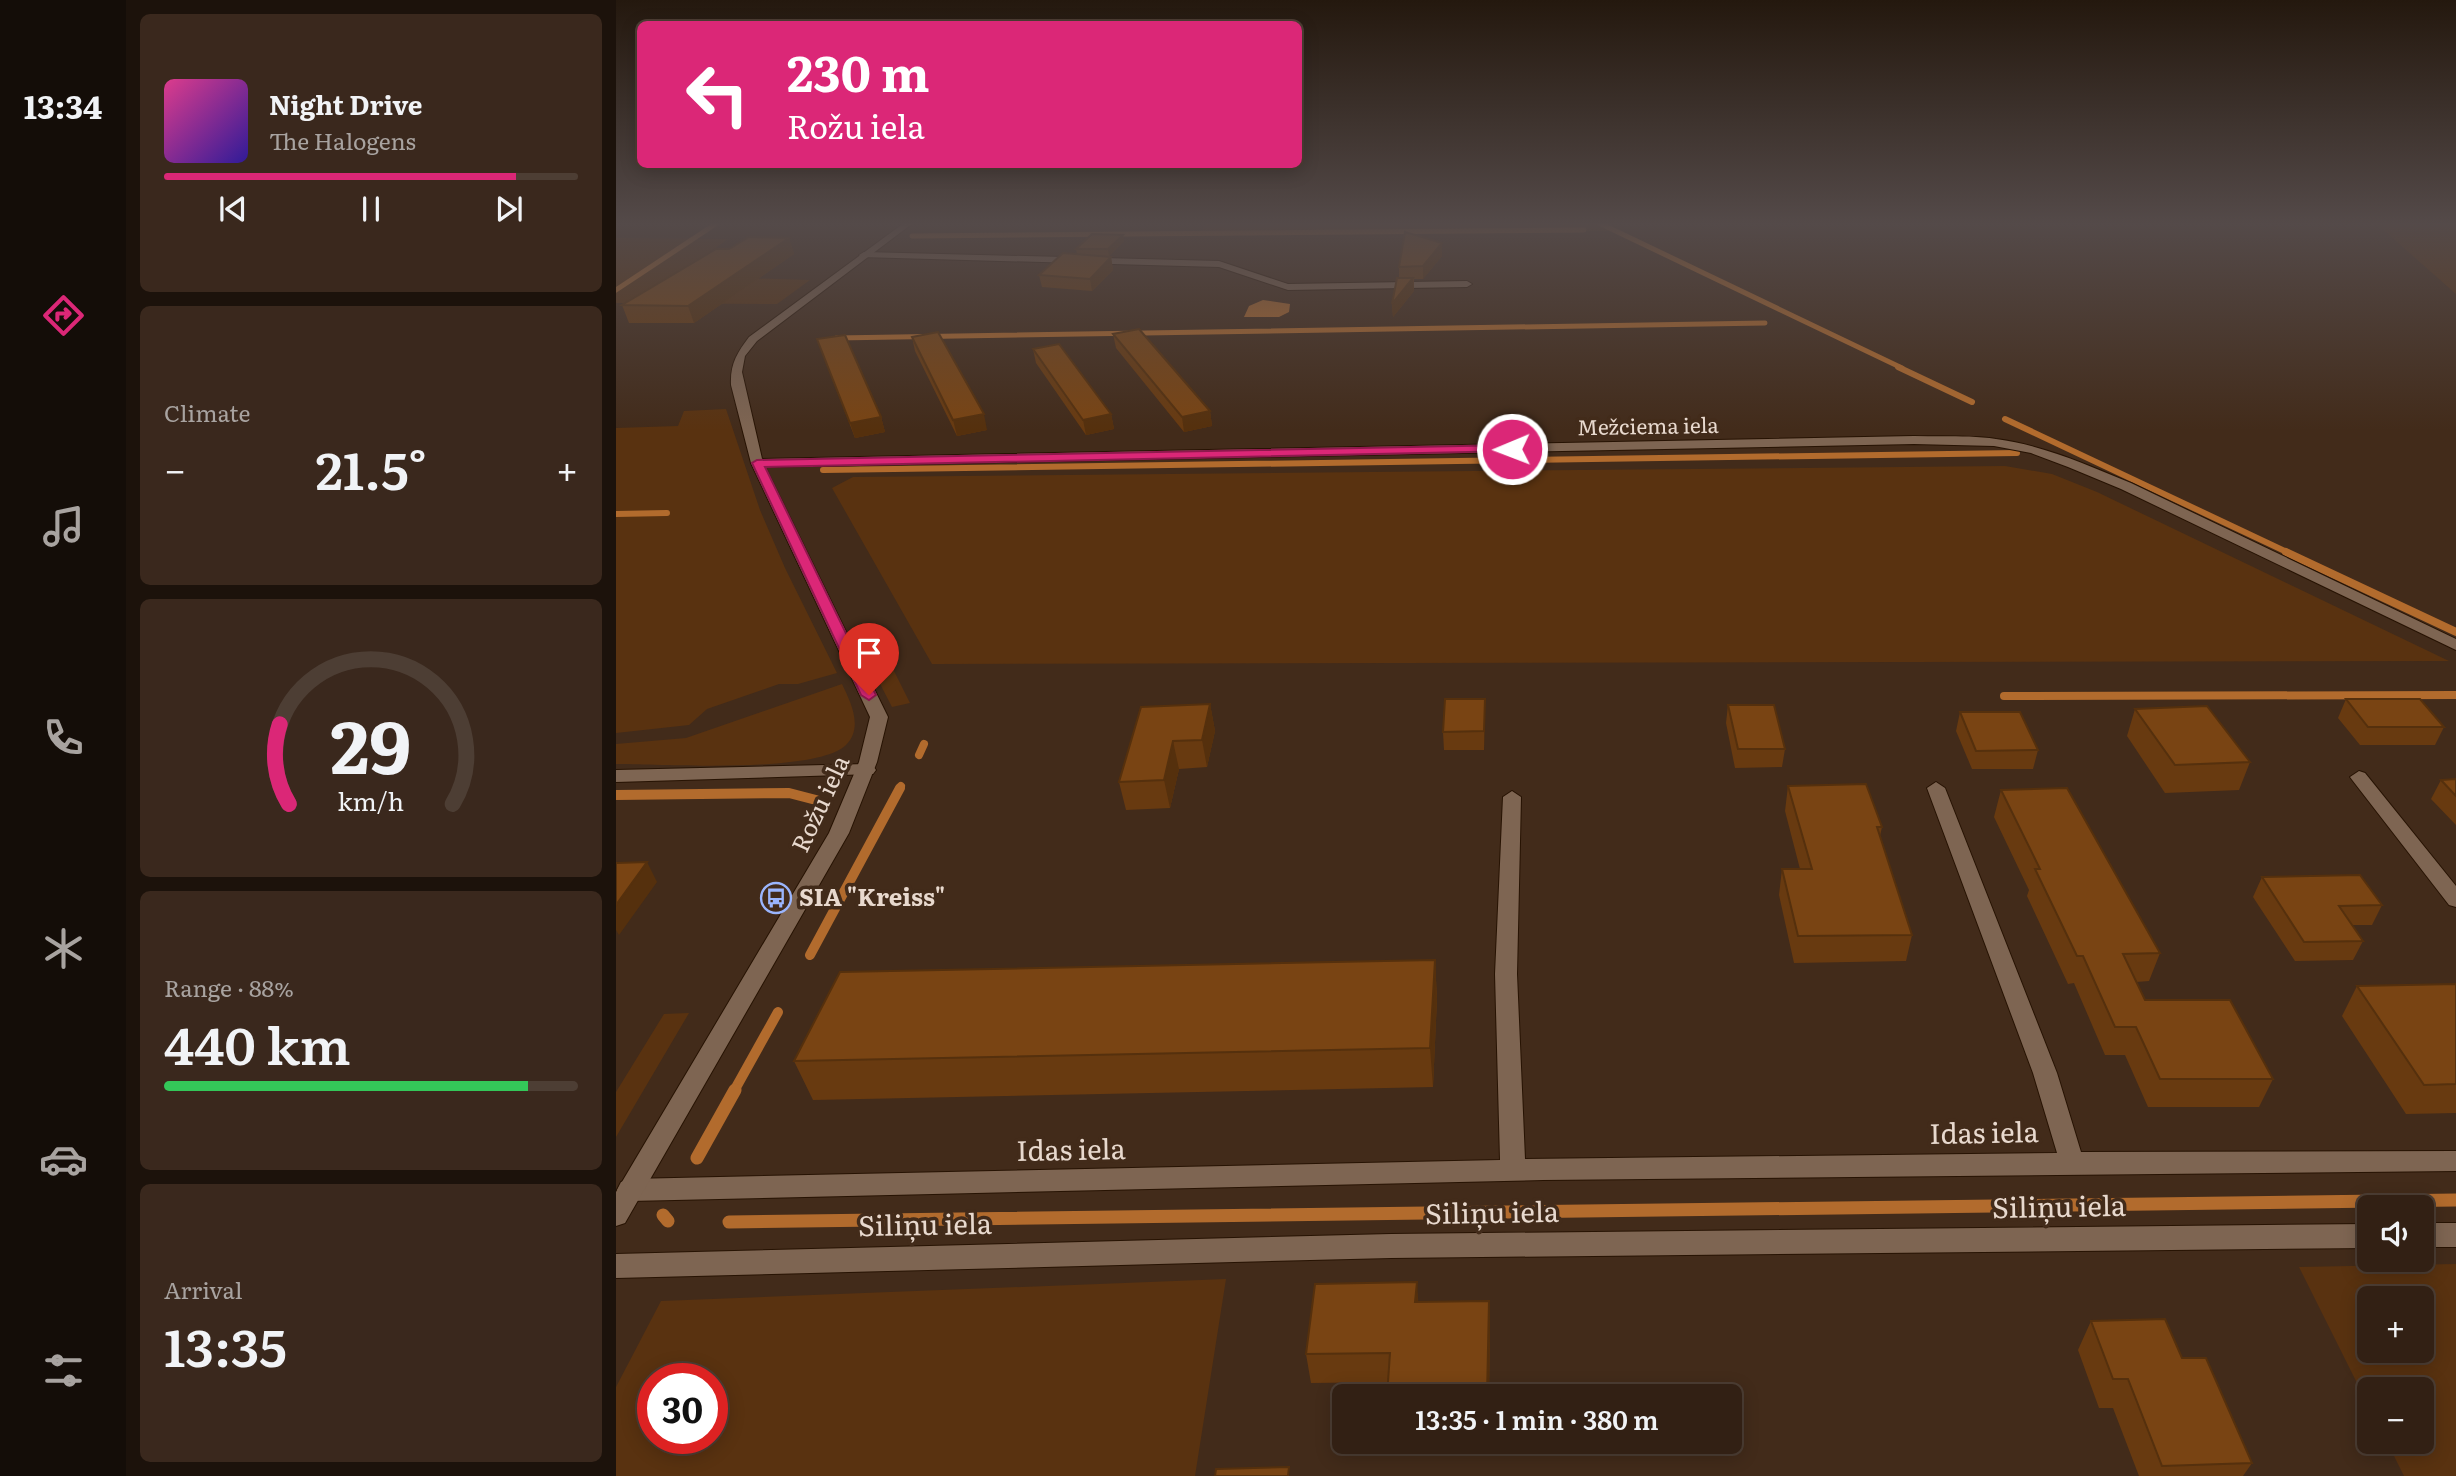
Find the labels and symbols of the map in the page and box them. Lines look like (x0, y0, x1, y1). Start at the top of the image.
street label: Mežciema iela (1577, 408, 1720, 441)
position arrow (1475, 412, 1549, 486)
pin (839, 623, 899, 695)
street label: Rožu iela (781, 749, 856, 857)
place label: SIA "Kreiss" (799, 878, 945, 913)
bus stop icon: SIA "Kreiss" (759, 881, 793, 915)
street label: Idas iela (1929, 1109, 2039, 1153)
street label: Idas iela (1016, 1126, 1126, 1170)
street label: Siliņu iela (1992, 1183, 2126, 1227)
street label: Siliņu iela (1425, 1189, 1559, 1233)
street label: Siliņu iela (858, 1201, 992, 1245)
speed limit sign: 30 (637, 1363, 728, 1454)

